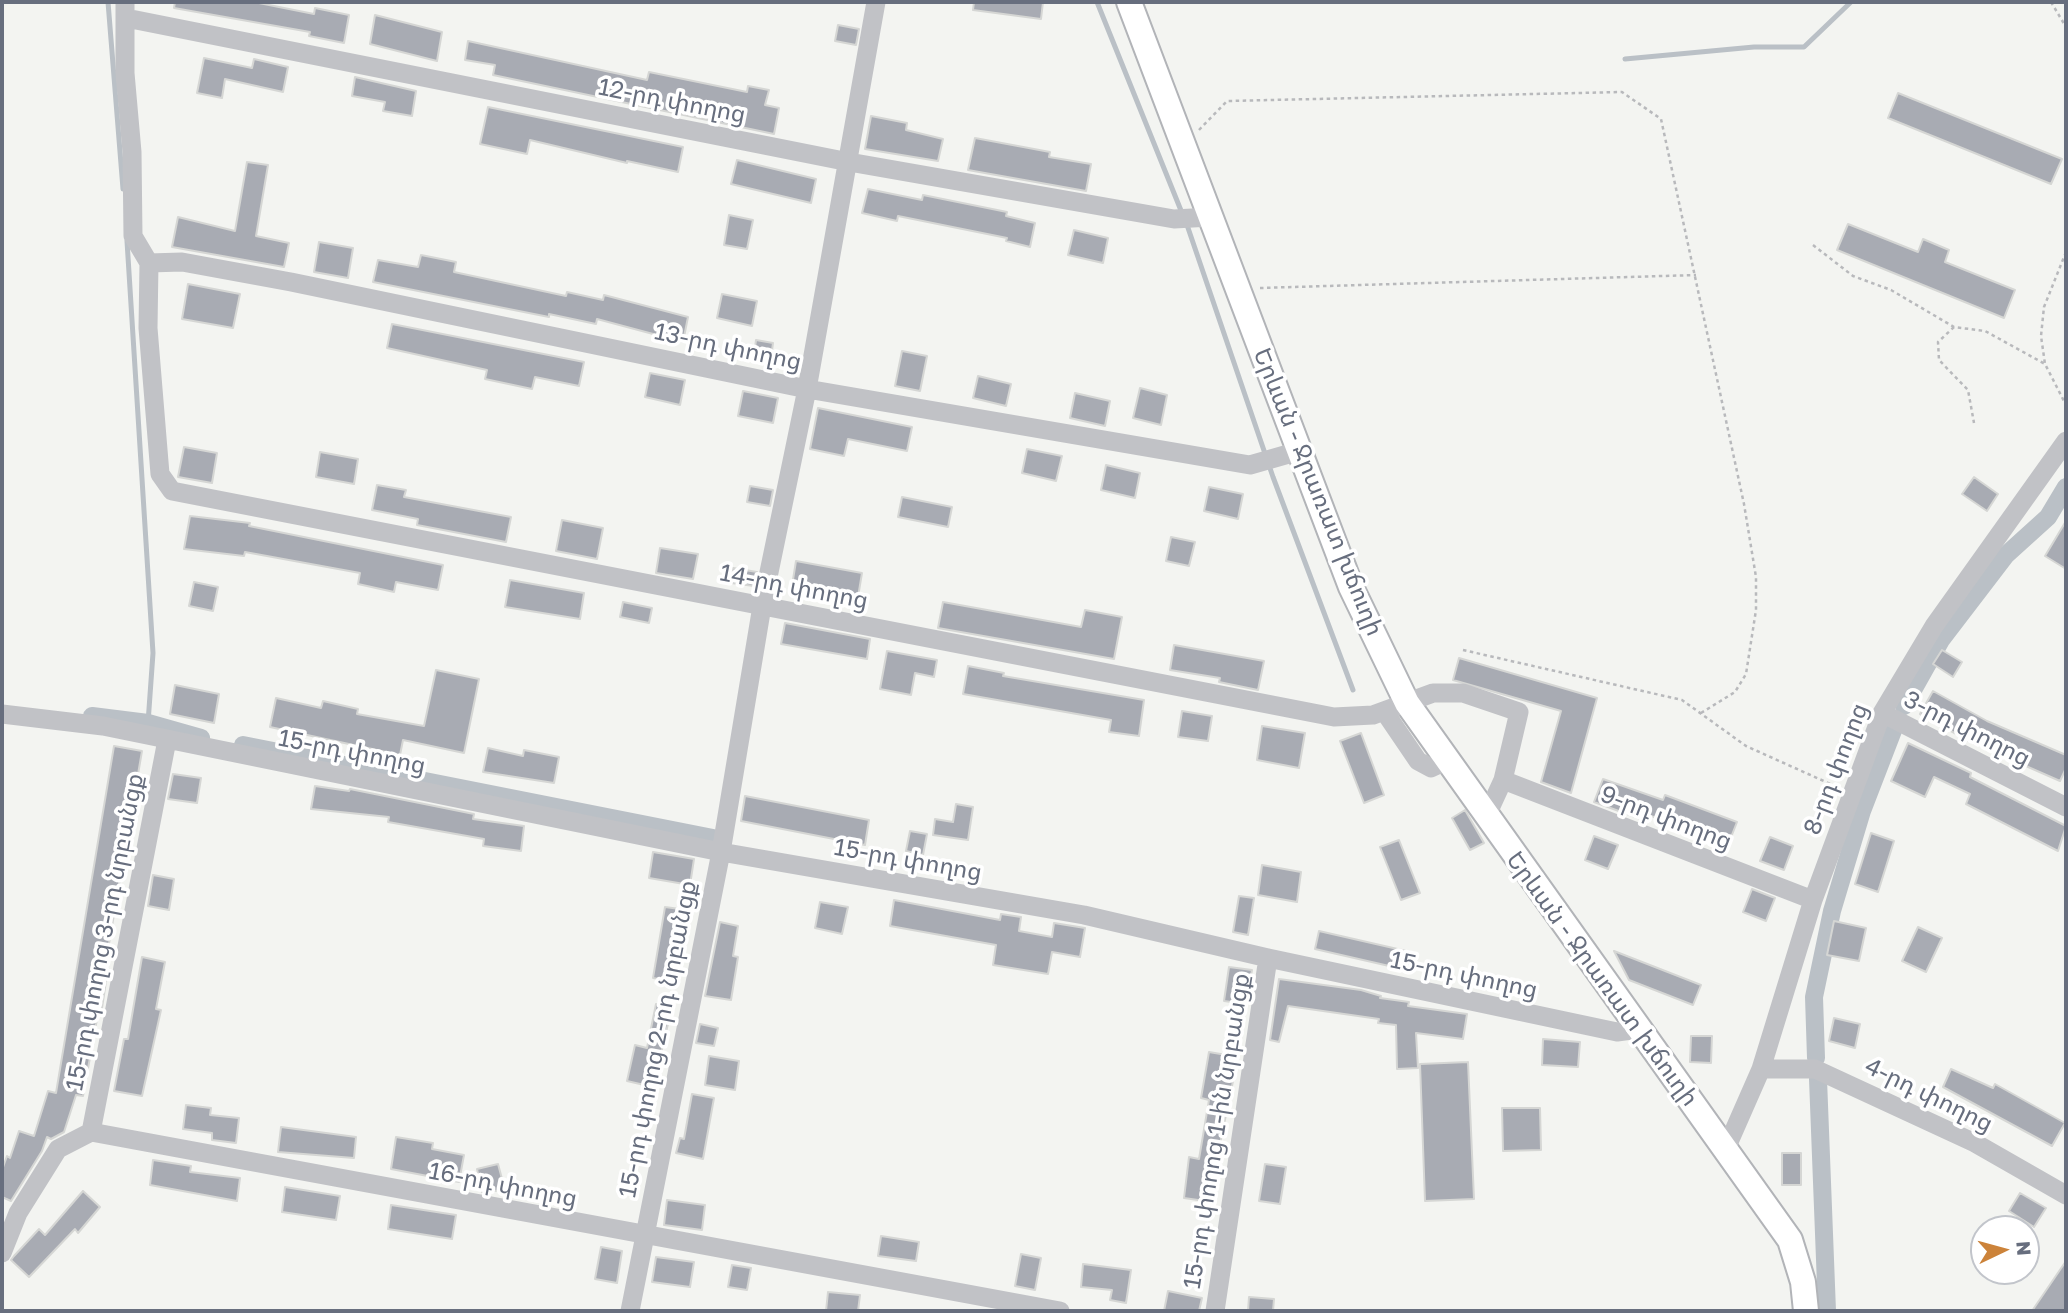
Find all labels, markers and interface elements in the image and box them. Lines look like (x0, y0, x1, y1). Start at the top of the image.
street label: 12-րդ փողոց (596, 73, 748, 129)
street label: 13-րդ փողոց (652, 317, 804, 377)
street label: Երևան - Ջրառատ խճուղի (1247, 344, 1389, 640)
street label: 14-րդ փողոց (718, 559, 870, 615)
street label: 3-րդ փողոց (1899, 685, 2035, 773)
street label: 8-րդ փողոց (1798, 699, 1874, 839)
street label: 15-րդ փողոց (276, 724, 428, 780)
street label: 15-րդ փողոց 3-րդ նրբանցք (60, 771, 150, 1093)
street label: 9-րդ փողոց (1596, 780, 1736, 856)
street label: 15-րդ փողոց (832, 833, 984, 887)
street label: Երևան - Ջրառատ խճուղի (1500, 846, 1704, 1112)
street label: 15-րդ փողոց 2-րդ նրբանցք (613, 878, 703, 1200)
street label: 15-րդ փողոց (1388, 945, 1540, 1005)
street label: 15-րդ փողոց 1-ին նրբանցք (1178, 971, 1256, 1291)
street label: 4-րդ փողոց (1860, 1052, 1998, 1138)
street label: 16-րդ փողոց (427, 1157, 579, 1213)
north arrow (1970, 1215, 2040, 1285)
text: N (2012, 1240, 2037, 1256)

